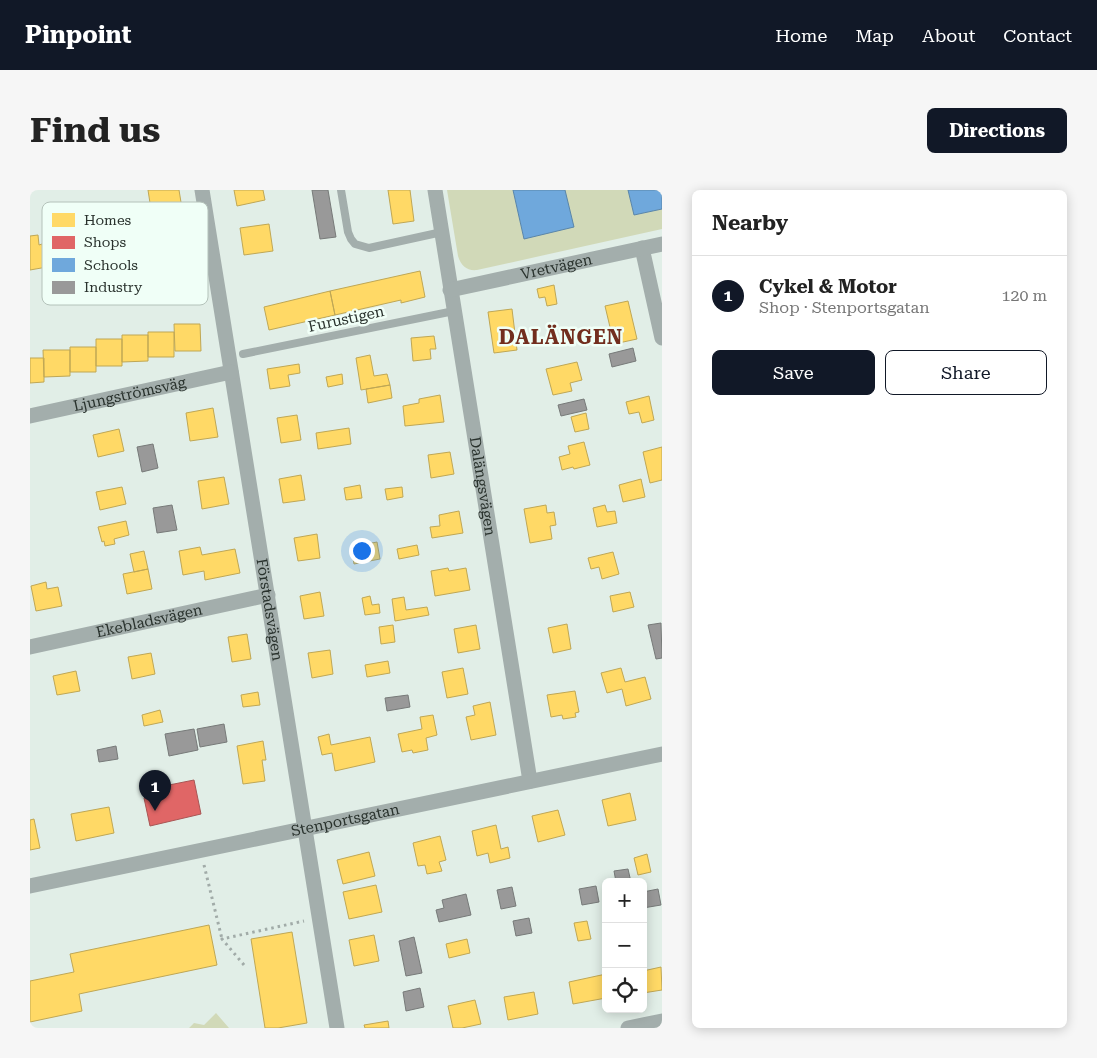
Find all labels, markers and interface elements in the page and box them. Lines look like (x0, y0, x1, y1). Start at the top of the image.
text: Pinpoint (25, 21, 131, 49)
text: Home (775, 25, 827, 46)
text: Map (855, 25, 894, 46)
text: About (922, 25, 975, 46)
text: Contact (1003, 25, 1072, 46)
button: Directions (927, 108, 1067, 153)
text: Find us (30, 110, 160, 151)
legend (42, 202, 208, 305)
text: Nearby (712, 211, 788, 235)
text: Homes (84, 212, 132, 228)
text: Shops (84, 234, 127, 250)
street label: Vretvägen (519, 250, 594, 283)
text: Schools (84, 257, 138, 273)
text: Cykel & Motor (759, 275, 897, 298)
text: Industry (84, 279, 143, 295)
text: 1 (724, 286, 732, 305)
text: 120 m (1001, 286, 1047, 305)
text: Shop · Stenportsgatan (759, 298, 929, 317)
street label: Furustigen (306, 302, 386, 336)
district label: DALÄNGEN (499, 324, 623, 349)
button: Save (712, 350, 875, 395)
button: Share (885, 350, 1047, 395)
street label: Ljungströmsväg (72, 373, 188, 415)
street label: Dalängsvägen (466, 435, 500, 537)
your location (349, 538, 375, 564)
street label: Förstadsvägen (252, 557, 287, 662)
street label: Ekebladsvägen (94, 601, 204, 641)
pin: 1 (139, 770, 171, 811)
street label: Stenportsgatan (289, 800, 401, 840)
map controls (602, 878, 647, 1013)
button: + (602, 878, 647, 923)
button: − (602, 923, 647, 968)
button: locate (602, 968, 647, 1013)

